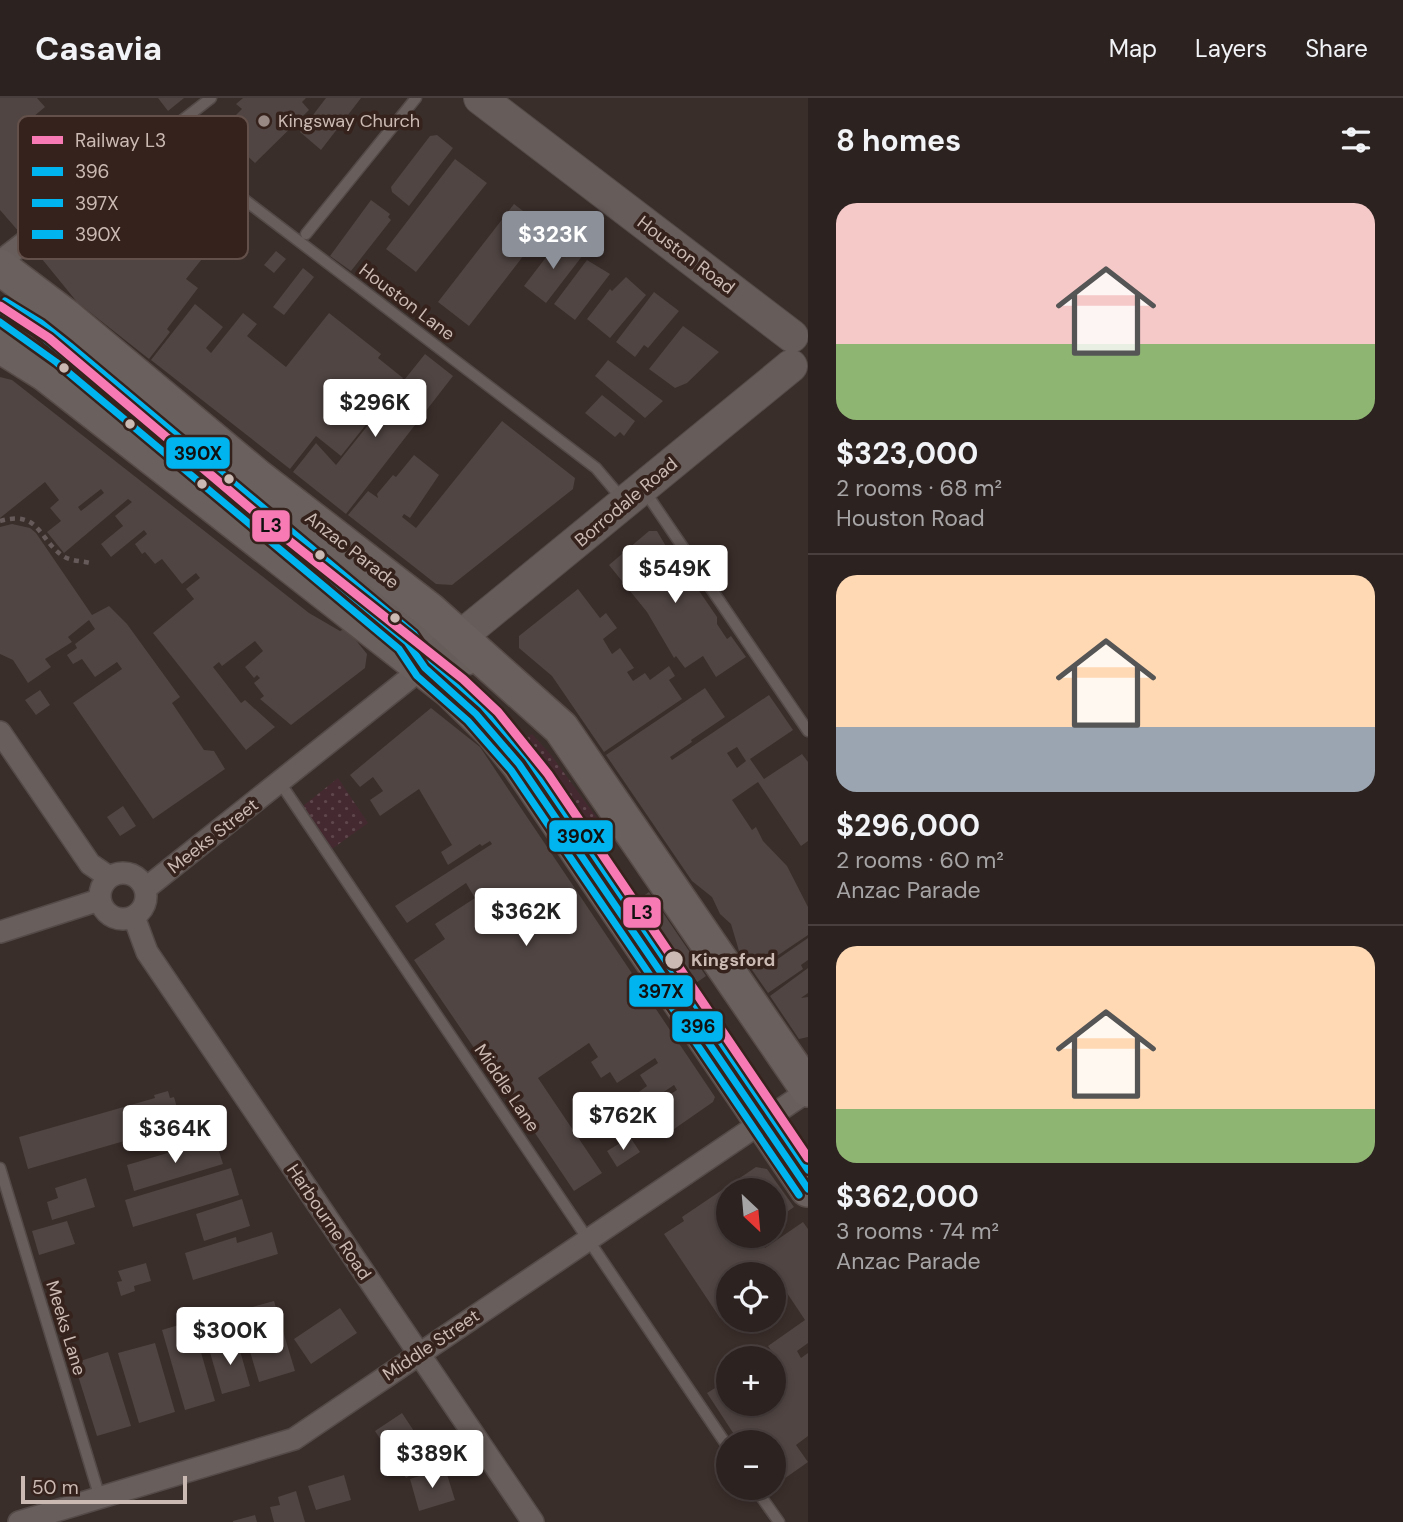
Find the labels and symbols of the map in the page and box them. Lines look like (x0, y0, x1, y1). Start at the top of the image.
place label: Kingsway Church (278, 109, 420, 133)
marker: Kingsway Church (256, 113, 272, 129)
legend (18, 116, 248, 259)
text: Railway L3 (75, 128, 166, 153)
text: 396 (75, 159, 110, 184)
text: 397X (75, 191, 119, 216)
street label: Houston Road (632, 210, 740, 300)
pin: $323K (504, 212, 602, 271)
text: 390X (75, 222, 121, 247)
street label: Houston Lane (354, 258, 460, 346)
unlabelled marker (57, 361, 71, 375)
pin: $296K (326, 380, 424, 439)
unlabelled marker (123, 417, 137, 431)
line badge: 390X (165, 436, 231, 470)
text: 390X (174, 441, 222, 466)
street label: Borrodale Road (570, 452, 682, 552)
unlabelled marker (222, 472, 236, 486)
unlabelled marker (195, 477, 209, 491)
street label: Anzac Parade (300, 506, 404, 594)
line badge: L3 (251, 509, 291, 543)
text: L3 (260, 513, 282, 538)
pin: $549K (626, 546, 724, 605)
unlabelled marker (313, 548, 327, 562)
unlabelled marker (388, 611, 402, 625)
street label: Meeks Street (163, 793, 263, 879)
line badge: 390X (548, 819, 614, 853)
text: 390X (557, 824, 605, 849)
pin: $362K (477, 888, 575, 948)
line badge: L3 (622, 896, 662, 929)
text: L3 (631, 900, 653, 925)
place label: Kingsford (691, 948, 775, 972)
marker: Kingsford (663, 949, 685, 971)
line badge: 397X (628, 974, 694, 1008)
text: 397X (638, 979, 684, 1004)
line badge: 396 (671, 1010, 724, 1043)
text: 396 (680, 1014, 716, 1039)
street label: Middle Lane (469, 1039, 545, 1137)
pin: $762K (574, 1093, 672, 1152)
pin: $364K (126, 1105, 224, 1165)
street label: Harbourne Road (281, 1159, 377, 1285)
north arrow (716, 1178, 786, 1248)
street label: Meeks Lane (40, 1278, 92, 1378)
street label: Middle Street (378, 1304, 484, 1386)
pin: $300K (181, 1308, 279, 1367)
pin: $389K (383, 1430, 481, 1490)
scale bar (21, 1473, 187, 1505)

